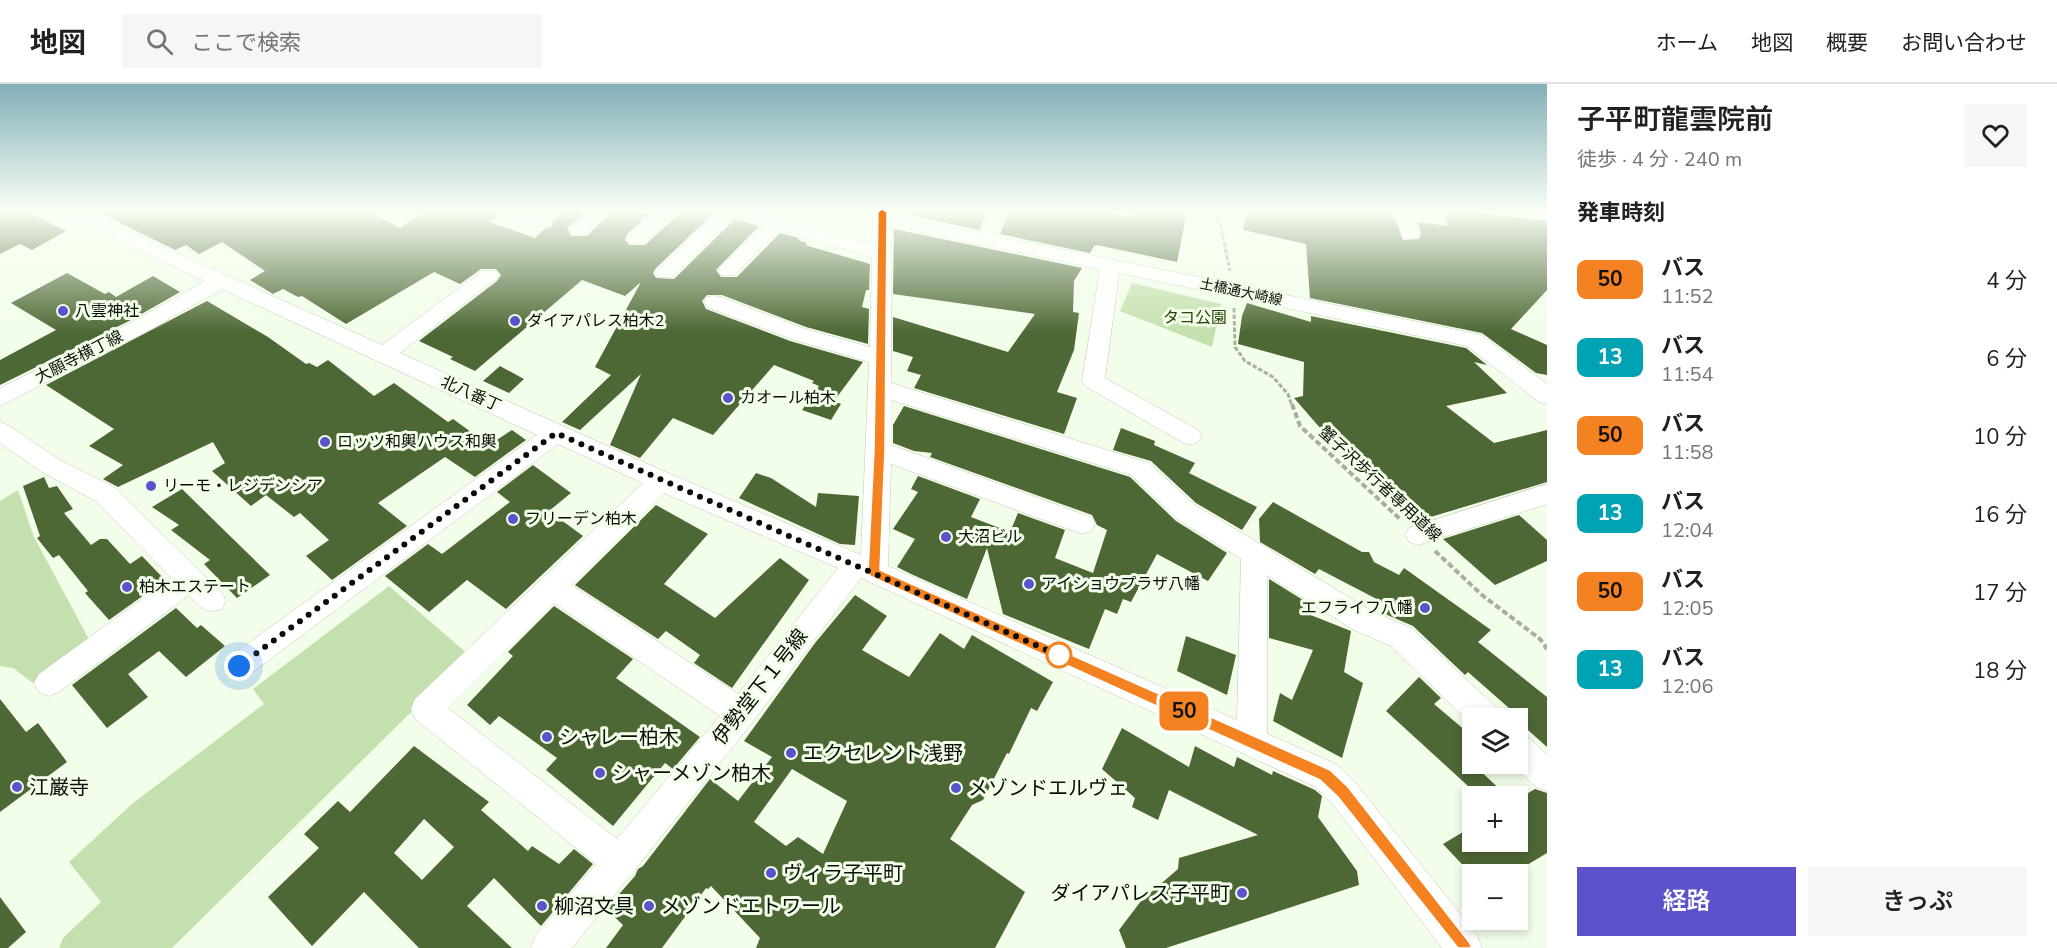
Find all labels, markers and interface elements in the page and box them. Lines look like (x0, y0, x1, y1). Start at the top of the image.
search box (122, 14, 542, 68)
text: 地図 (30, 24, 86, 62)
icon: search (143, 25, 176, 58)
text: ここで検索 (191, 28, 301, 58)
text: ホーム (1656, 29, 1718, 57)
text: 地図 (1751, 29, 1793, 57)
text: 概要 (1826, 29, 1868, 57)
text: お問い合わせ (1901, 29, 2027, 57)
text: 子平町龍雲院前 (1577, 101, 1773, 139)
button: heart (1964, 104, 2027, 167)
text: 徒歩 · 4 分 · 240 m (1577, 146, 1742, 173)
text: 発車時刻 (1577, 198, 1665, 228)
text: バス (1661, 253, 1705, 283)
text: 50 (1597, 265, 1623, 293)
text: 4 分 (1986, 266, 2027, 296)
street label: 土橋通大崎線 (1198, 274, 1284, 310)
text: 11:52 (1661, 283, 1714, 310)
place label: 八雲神社 (75, 300, 139, 322)
marker: 八雲神社 (56, 304, 70, 318)
park label: タコ公園 (1163, 307, 1227, 329)
place label: ダイアパレス柏木2 (527, 310, 664, 332)
marker: ダイアパレス柏木2 (508, 314, 522, 328)
street label: 大願寺横丁線 (31, 325, 127, 389)
text: バス (1661, 331, 1705, 361)
text: 13 (1597, 343, 1623, 371)
text: 6 分 (1986, 344, 2027, 374)
text: 11:54 (1661, 361, 1714, 388)
street label: 北八番丁 (437, 371, 505, 417)
place label: カオール柏木 (740, 387, 836, 409)
marker: カオール柏木 (721, 391, 735, 405)
text: バス (1661, 409, 1705, 439)
street label: 蟹子沢歩行者専用道線 (1314, 421, 1446, 547)
text: 50 (1597, 421, 1623, 449)
text: 10 分 (1973, 422, 2027, 452)
place label: ロッツ和輿ハウス和輿 (337, 431, 497, 453)
marker: ロッツ和輿ハウス和輿 (318, 435, 332, 449)
text: 11:58 (1661, 439, 1714, 466)
place label: リーモ・レジデンシア (163, 475, 323, 497)
marker: リーモ・レジデンシア (144, 479, 158, 493)
text: バス (1661, 487, 1705, 517)
text: 13 (1597, 499, 1623, 527)
text: 16 分 (1973, 500, 2027, 530)
place label: フリーデン柏木 (525, 508, 637, 530)
marker: フリーデン柏木 (506, 512, 520, 526)
text: 12:04 (1661, 517, 1714, 544)
place label: 大沼ビル (958, 526, 1022, 548)
marker: 大沼ビル (939, 530, 953, 544)
text: バス (1661, 565, 1705, 595)
place label: アイショウプラザ八幡 (1041, 573, 1200, 595)
place label: 柏木エステート (139, 576, 251, 598)
marker: アイショウプラザ八幡 (1022, 577, 1036, 591)
text: 50 (1597, 577, 1623, 605)
text: 17 分 (1973, 578, 2027, 608)
marker: 柏木エステート (120, 580, 134, 594)
text: 12:05 (1661, 595, 1714, 622)
place label: エフライフ八幡 (1301, 597, 1413, 619)
marker: エフライフ八幡 (1418, 601, 1432, 615)
street label: 伊勢堂下１号線 (706, 624, 814, 750)
unlabelled marker (1046, 642, 1072, 668)
text: バス (1661, 643, 1705, 673)
your location (224, 651, 254, 681)
text: 13 (1597, 655, 1623, 683)
text: 18 分 (1973, 656, 2027, 686)
text: 12:06 (1661, 673, 1714, 700)
line badge: 50 (1157, 692, 1211, 730)
text: 50 (1171, 697, 1197, 725)
map controls (1462, 708, 1528, 930)
button: layers (1462, 708, 1528, 774)
place label: シャレー柏木 (559, 724, 679, 751)
marker: シャレー柏木 (540, 730, 554, 744)
place label: エクセレント浅野 (803, 740, 963, 767)
marker: エクセレント浅野 (784, 746, 798, 760)
place label: シャーメゾン柏木 (612, 760, 771, 787)
marker: シャーメゾン柏木 (593, 766, 607, 780)
place label: 江巌寺 (29, 774, 89, 801)
place label: メゾンドエルヴェ (968, 775, 1128, 802)
marker: 江巌寺 (10, 780, 24, 794)
marker: メゾンドエルヴェ (949, 781, 963, 795)
button: + (1462, 786, 1528, 852)
place label: ヴィラ子平町 (783, 860, 903, 887)
button: − (1462, 864, 1528, 930)
marker: ヴィラ子平町 (764, 866, 778, 880)
button: 経路 (1577, 867, 1796, 936)
button: きっぷ (1808, 867, 2027, 936)
place label: ダイアパレス子平町 (1050, 880, 1230, 907)
marker: ダイアパレス子平町 (1235, 886, 1249, 900)
place label: 柳沼文具 (554, 893, 634, 920)
place label: メゾンドエトワール (661, 893, 841, 920)
marker: 柳沼文具 (535, 899, 549, 913)
marker: メゾンドエトワール (642, 899, 656, 913)

